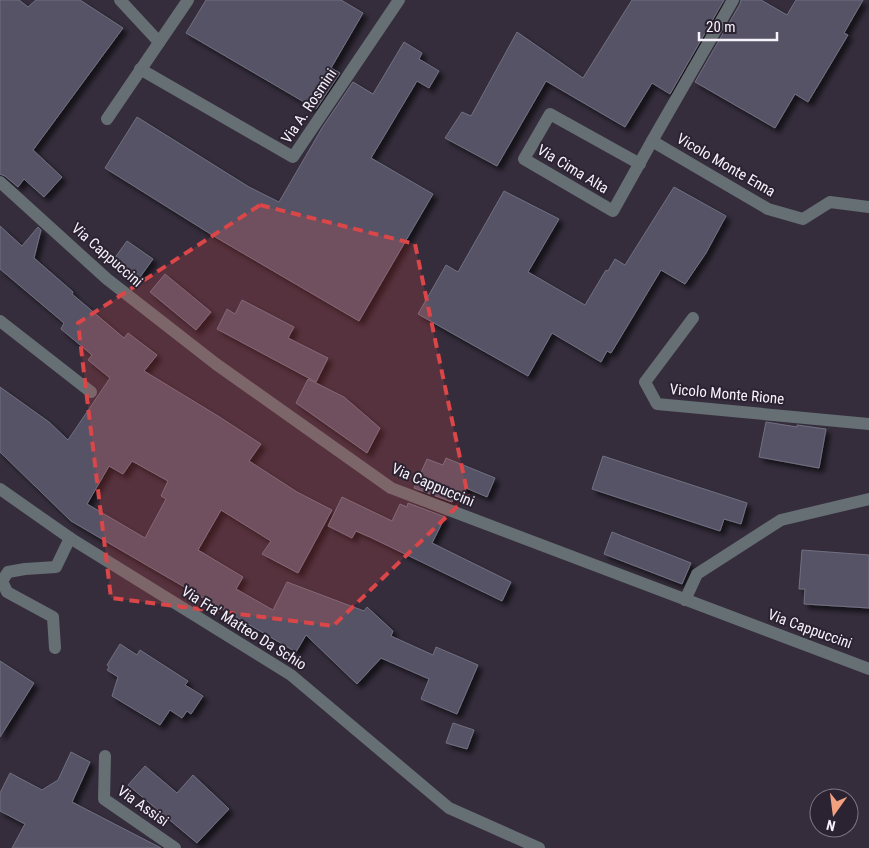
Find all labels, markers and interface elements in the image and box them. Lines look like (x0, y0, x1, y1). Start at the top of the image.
scale bar (699, 10, 776, 42)
text: 20 m (706, 18, 736, 36)
street label: Via A. Rosmini (277, 65, 341, 147)
street label: Vicolo Monte Enna (673, 129, 779, 201)
street label: Via Cima Alta (534, 141, 612, 197)
street label: Via Cappuccini (68, 219, 146, 291)
street label: Vicolo Monte Rione (669, 380, 785, 408)
street label: Via Cappuccini (389, 459, 477, 511)
street label: Via Fra' Matteo Da Schio (178, 582, 310, 674)
street label: Via Cappuccini (765, 605, 855, 653)
street label: Via Assisi (114, 782, 172, 830)
north arrow (809, 788, 859, 838)
text: N (825, 817, 837, 834)

